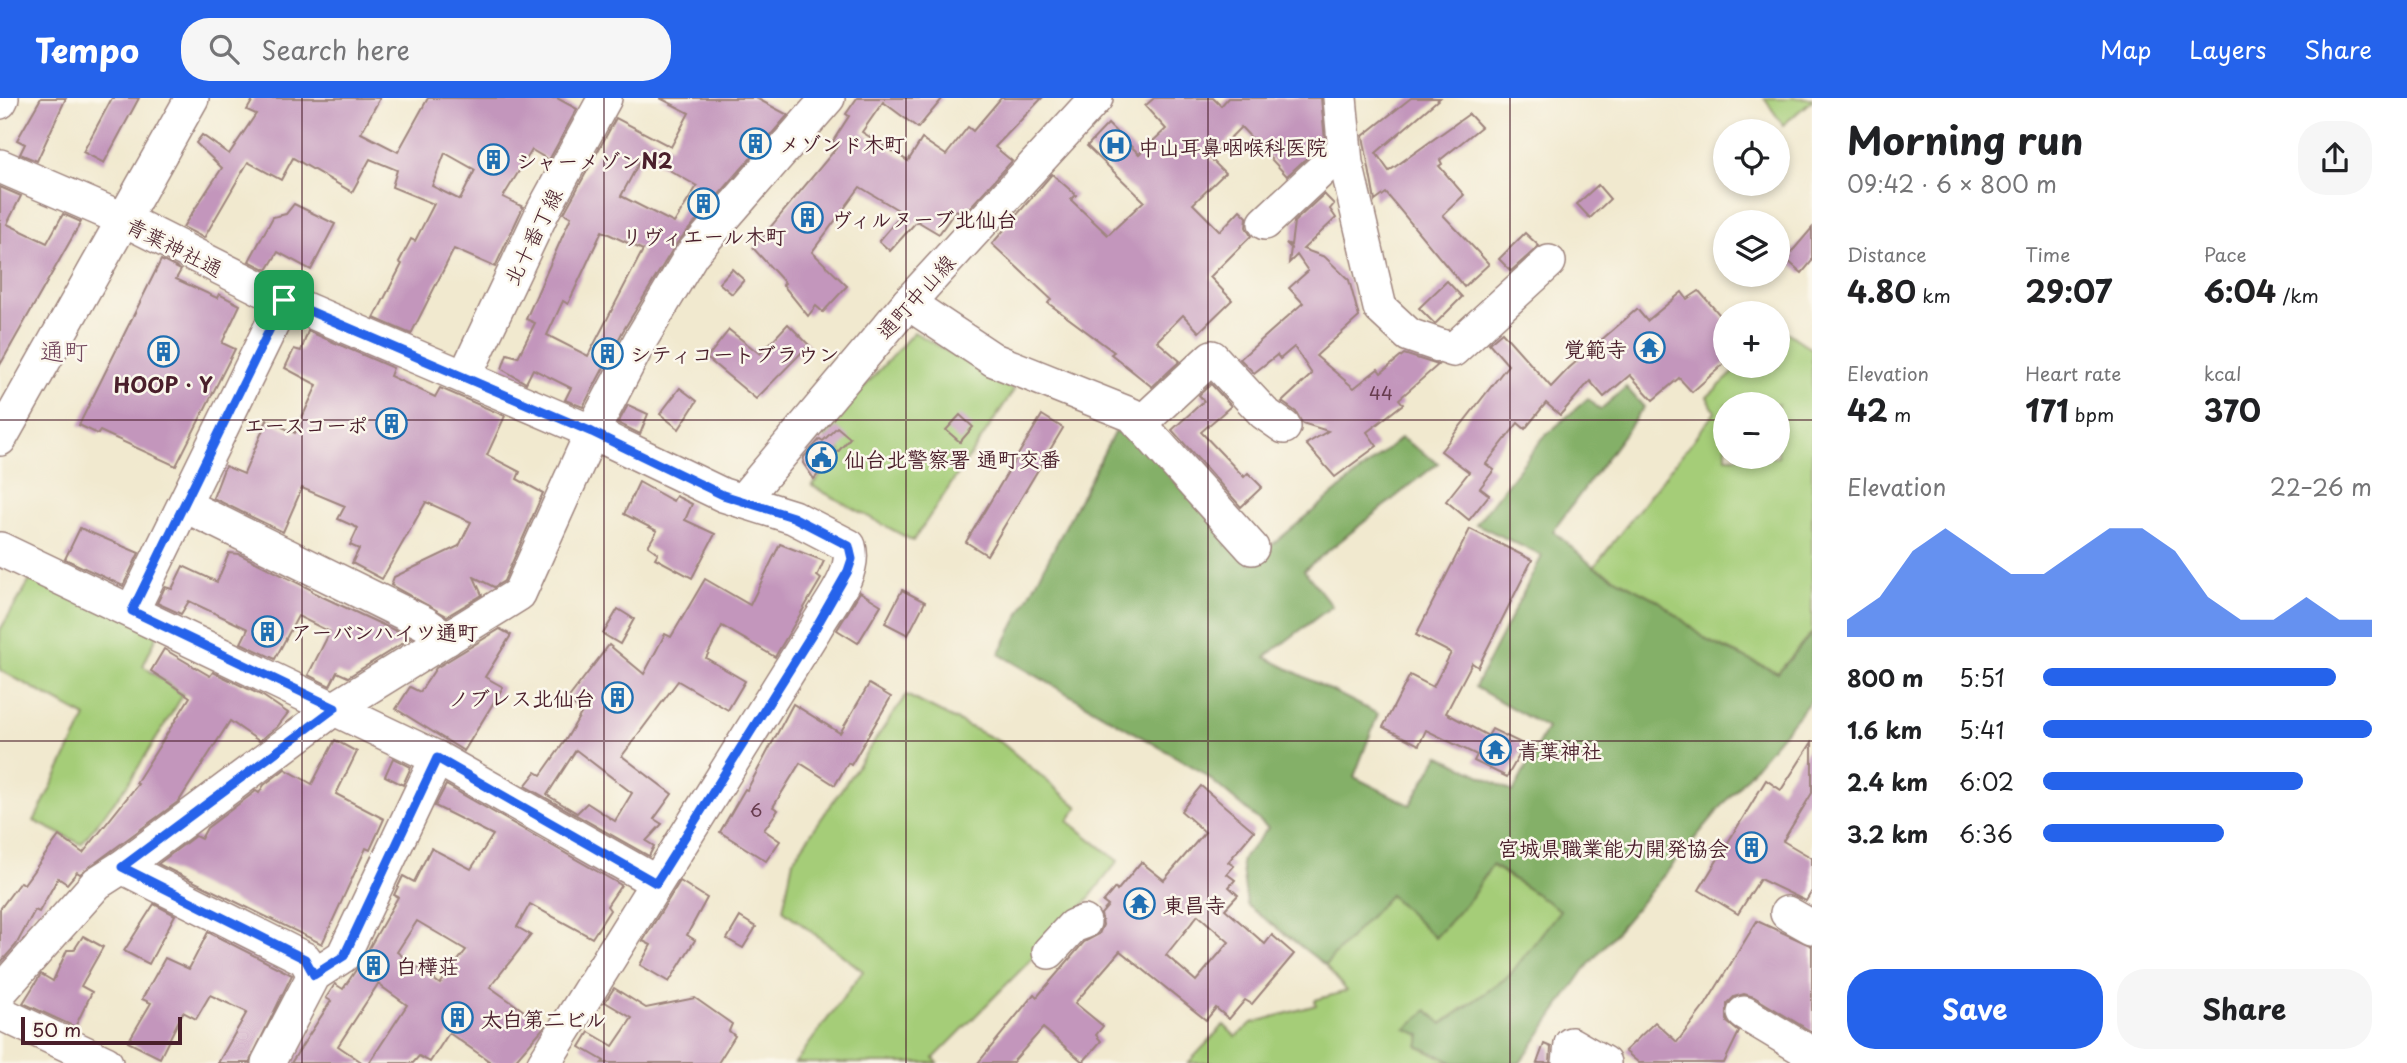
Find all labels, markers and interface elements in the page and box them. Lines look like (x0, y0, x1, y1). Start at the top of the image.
search box (181, 18, 671, 81)
text: Tempo (35, 24, 139, 74)
icon: search (205, 30, 243, 68)
text: Search here (261, 30, 410, 69)
text: Map (2100, 31, 2151, 67)
text: Layers (2189, 31, 2266, 67)
text: Share (2304, 31, 2372, 67)
text: Morning run (1847, 111, 2083, 168)
map controls (1713, 119, 1790, 469)
button: locate (1713, 119, 1790, 196)
button: share (2298, 121, 2372, 195)
building icon: メゾンド木町 (739, 126, 773, 160)
place label: メゾンド木町 (779, 127, 905, 159)
hospital icon: 中山耳鼻咽喉科医院 (1098, 129, 1132, 163)
place label: 中山耳鼻咽喉科医院 (1138, 130, 1327, 162)
building icon: シャーメゾンN2 (476, 143, 510, 177)
place label: シャーメゾンN2 (516, 144, 673, 176)
text: 09:42 · 6 × 800 m (1847, 166, 2057, 201)
street label: 北十番丁線 (495, 182, 569, 290)
building icon: リヴィエール木町 (687, 186, 721, 220)
building icon: ヴィルヌーブ北仙台 (791, 201, 825, 235)
place label: ヴィルヌーブ北仙台 (831, 202, 1017, 234)
street label: 青葉神社通 (121, 208, 229, 284)
button: layers (1713, 210, 1790, 287)
place label: リヴィエール木町 (622, 219, 786, 251)
text: Distance (1847, 240, 1927, 268)
text: Time (2025, 240, 2070, 268)
text: Pace (2204, 240, 2247, 268)
street label: 通町中山線 (868, 246, 962, 346)
text: 4.80 (1847, 268, 1916, 313)
text: 29:07 (2025, 268, 2112, 313)
text: 6:04 (2204, 268, 2276, 313)
pin (254, 270, 314, 330)
icon: arrive (265, 281, 303, 319)
text: km (1916, 281, 1951, 309)
text: /km (2276, 281, 2319, 309)
button: + (1713, 301, 1790, 378)
temple icon: 覚範寺 (1633, 331, 1667, 365)
district label: 通町 (40, 332, 88, 368)
place label: 覚範寺 (1564, 332, 1627, 364)
building icon: HOOP・Y (146, 335, 180, 369)
building icon: シティコートブラウン (590, 336, 624, 370)
place label: シティコートブラウン (630, 337, 840, 369)
text: Elevation (1847, 359, 1929, 387)
text: Heart rate (2025, 359, 2121, 387)
text: kcal (2204, 359, 2242, 387)
place label: HOOP・Y (113, 368, 213, 400)
house number: 44 (1369, 379, 1393, 406)
text: 42 (1847, 387, 1888, 432)
text: 171 (2025, 387, 2069, 432)
text: 370 (2204, 387, 2261, 432)
button: − (1713, 392, 1790, 469)
text: m (1888, 400, 1911, 428)
text: bpm (2069, 400, 2114, 428)
building icon: エースコーポ (374, 407, 408, 441)
place label: エースコーポ (244, 408, 368, 440)
public building icon: 仙台北警察署 通町交番 (804, 441, 838, 475)
place label: 仙台北警察署 通町交番 (844, 442, 1061, 474)
text: Elevation (1847, 469, 1946, 504)
text: 22–26 m (2270, 469, 2372, 504)
building icon: アーバンハイツ通町 (251, 614, 285, 648)
place label: アーバンハイツ通町 (291, 615, 478, 647)
text: 800 m (1847, 660, 1924, 695)
text: 5:51 (1959, 660, 2005, 695)
building icon: ノブレス北仙台 (601, 680, 635, 714)
place label: ノブレス北仙台 (448, 681, 595, 713)
text: 1.6 km (1847, 712, 1922, 747)
text: 5:41 (1959, 712, 2005, 747)
temple icon: 青葉神社 (1478, 733, 1512, 767)
place label: 青葉神社 (1518, 734, 1602, 766)
text: 2.4 km (1847, 764, 1928, 799)
text: 6:02 (1959, 764, 2014, 799)
house number: 6 (750, 796, 762, 823)
text: 3.2 km (1847, 816, 1928, 851)
text: 6:36 (1959, 816, 2013, 851)
building icon: 宮城県職業能力開発協会 (1735, 830, 1769, 864)
place label: 宮城県職業能力開発協会 (1498, 831, 1729, 863)
temple icon: 東昌寺 (1123, 887, 1157, 921)
place label: 東昌寺 (1163, 888, 1226, 920)
building icon: 白樺荘 (356, 948, 390, 982)
place label: 白樺荘 (396, 949, 459, 981)
button: Save (1847, 969, 2103, 1049)
button: Share (2117, 969, 2372, 1049)
building icon: 太白第二ビル (441, 1001, 475, 1035)
place label: 太白第二ビル (481, 1002, 607, 1034)
scale bar (21, 1014, 182, 1046)
text: 50 m (32, 1015, 81, 1043)

